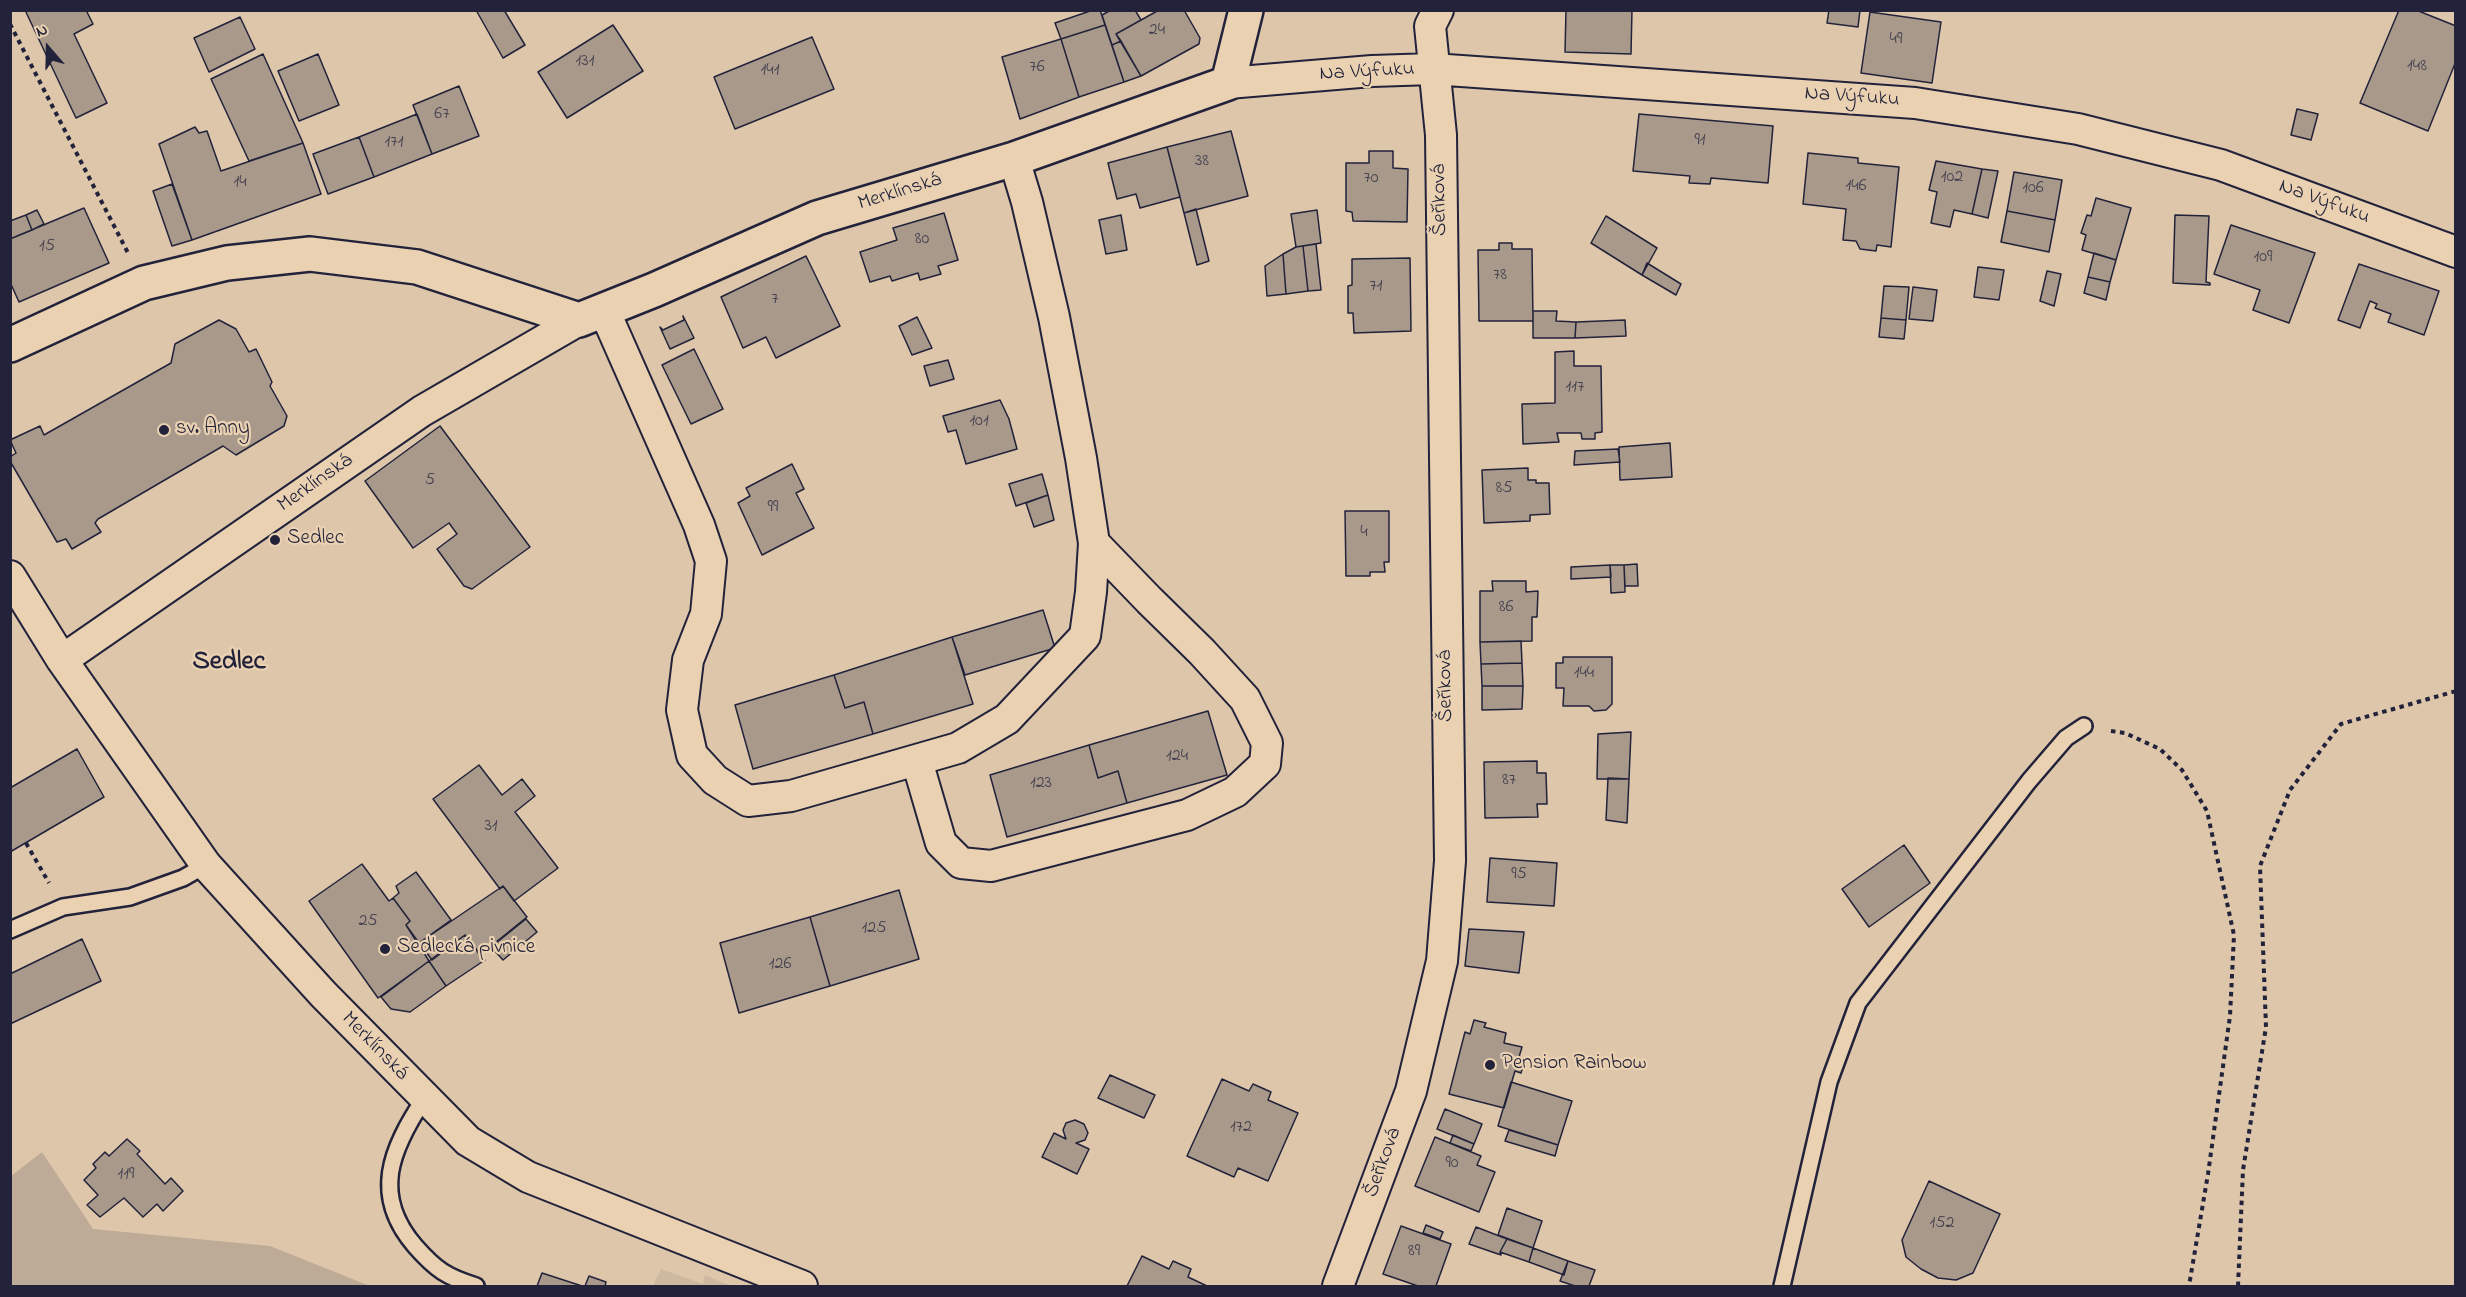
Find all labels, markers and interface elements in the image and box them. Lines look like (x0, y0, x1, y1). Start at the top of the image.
north arrow (18, 18, 78, 78)
text: N (33, 18, 51, 44)
house number: 24 (1149, 20, 1165, 42)
house number: 49 (1890, 29, 1902, 51)
house number: 131 (576, 51, 594, 73)
house number: 148 (2407, 56, 2427, 78)
house number: 76 (1029, 57, 1045, 79)
street label: Na Výfuku (1319, 58, 1415, 88)
house number: 141 (761, 60, 779, 82)
street label: Na Výfuku (1804, 82, 1900, 114)
house number: 67 (434, 104, 450, 126)
house number: 91 (1694, 130, 1706, 152)
house number: 171 (385, 132, 403, 154)
house number: 38 (1195, 151, 1209, 173)
street label: Šeříková (1428, 164, 1454, 236)
house number: 102 (1941, 167, 1963, 189)
street label: Merklínská (855, 168, 945, 218)
house number: 70 (1363, 168, 1379, 190)
house number: 14 (233, 172, 247, 194)
street label: Na Výfuku (2275, 175, 2373, 231)
house number: 146 (1845, 176, 1867, 198)
house number: 106 (2022, 178, 2044, 200)
house number: 80 (915, 229, 929, 251)
house number: 15 (39, 236, 55, 258)
house number: 109 (2254, 247, 2272, 269)
house number: 78 (1493, 265, 1507, 287)
house number: 71 (1369, 276, 1383, 298)
house number: 7 (771, 289, 779, 311)
house number: 117 (1566, 377, 1584, 399)
house number: 101 (969, 411, 989, 433)
place label: sv. Anny (176, 417, 250, 443)
marker: sv. Anny (157, 423, 171, 437)
street label: Merklínská (274, 449, 358, 519)
house number: 5 (425, 470, 435, 492)
house number: 85 (1495, 478, 1513, 500)
house number: 99 (768, 497, 778, 519)
house number: 4 (1360, 522, 1368, 544)
place label: Sedlec (287, 527, 344, 553)
marker: Sedlec (268, 533, 282, 547)
house number: 86 (1499, 597, 1513, 619)
district label: Sedlec (192, 648, 266, 680)
street label: Šeříková (1434, 650, 1460, 722)
house number: 144 (1574, 663, 1594, 685)
house number: 124 (1166, 746, 1188, 768)
house number: 87 (1502, 770, 1516, 792)
house number: 123 (1030, 773, 1052, 795)
house number: 31 (484, 816, 498, 838)
house number: 95 (1511, 864, 1527, 886)
house number: 25 (358, 911, 378, 933)
house number: 125 (862, 918, 886, 940)
place label: Sedlecká pivnice (397, 936, 535, 962)
marker: Sedlecká pivnice (378, 942, 392, 956)
house number: 126 (769, 954, 791, 976)
street label: Merklínská (335, 1007, 413, 1087)
place label: Pension Rainbow (1502, 1052, 1647, 1078)
marker: Pension Rainbow (1483, 1058, 1497, 1072)
house number: 172 (1230, 1117, 1252, 1139)
street label: Šeříková (1360, 1125, 1408, 1201)
house number: 90 (1445, 1153, 1459, 1175)
house number: 119 (118, 1164, 134, 1186)
house number: 152 (1930, 1213, 1954, 1235)
house number: 89 (1408, 1241, 1420, 1263)

